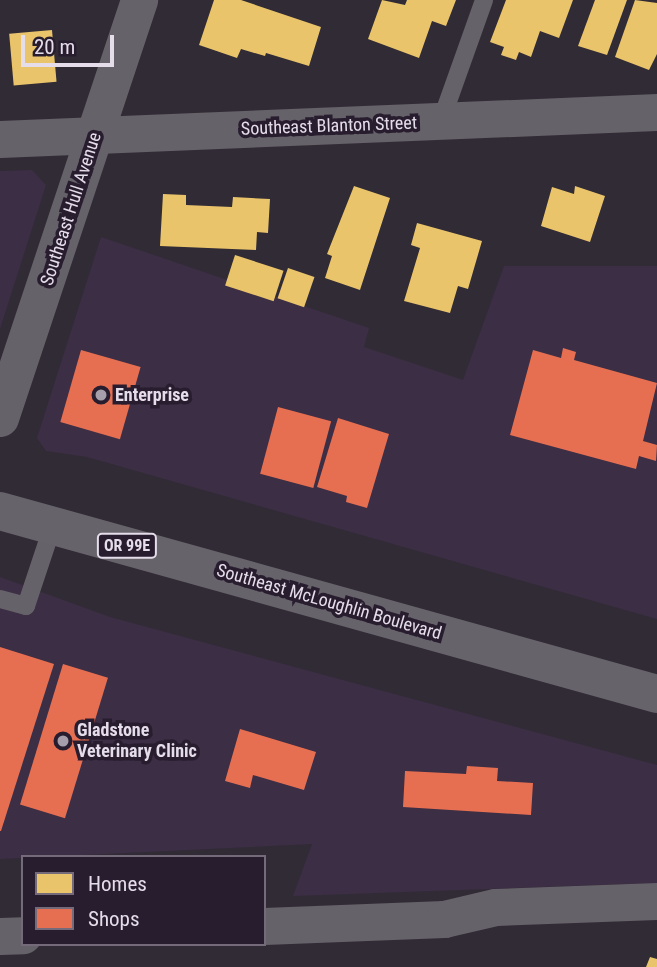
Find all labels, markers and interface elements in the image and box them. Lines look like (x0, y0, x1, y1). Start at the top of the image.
scale bar (24, 21, 117, 65)
text: 20 m (34, 35, 75, 59)
street label: Southeast Blanton Street (241, 112, 417, 140)
street label: Southeast Hull Avenue (36, 130, 106, 288)
place label: Enterprise (115, 384, 189, 406)
marker: Enterprise (93, 387, 109, 403)
road number: OR 99E (96, 534, 158, 558)
street label: Southeast McLoughlin Boulevard (214, 559, 444, 645)
place label: Gladstone Veterinary Clinic (77, 720, 197, 762)
marker: Gladstone Veterinary Clinic (55, 733, 71, 749)
legend (21, 855, 266, 946)
text: Homes (88, 872, 147, 896)
text: Shops (88, 907, 140, 931)

